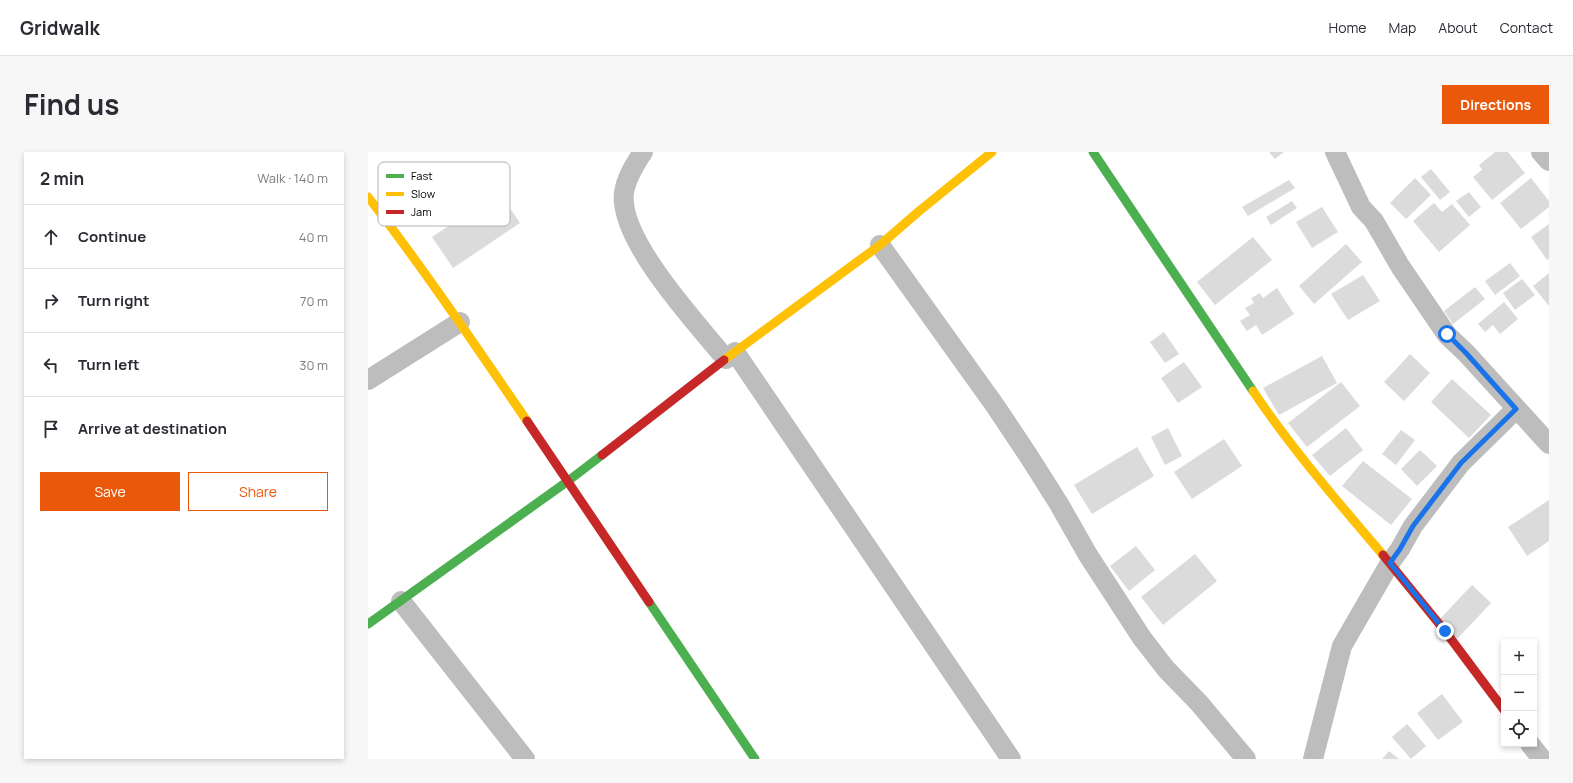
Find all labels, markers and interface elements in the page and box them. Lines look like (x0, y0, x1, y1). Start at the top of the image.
text: Gridwalk (20, 15, 100, 41)
text: Home (1329, 18, 1366, 37)
text: Map (1388, 18, 1416, 37)
text: About (1438, 18, 1478, 37)
text: Contact (1500, 18, 1553, 37)
text: Find us (24, 85, 119, 123)
button: Directions (1442, 85, 1549, 124)
legend (378, 162, 510, 226)
text: 2 min (40, 167, 84, 190)
text: Fast (411, 168, 433, 183)
text: Walk · 140 m (257, 169, 328, 187)
text: Slow (411, 186, 436, 201)
text: Jam (411, 204, 432, 219)
icon: ahead (40, 226, 62, 248)
text: Continue (78, 226, 146, 247)
text: 40 m (299, 228, 328, 246)
icon: right (40, 290, 62, 312)
text: Turn right (78, 290, 149, 311)
text: 70 m (300, 292, 328, 310)
route start (1438, 325, 1456, 343)
icon: left (40, 354, 62, 376)
text: Turn left (78, 354, 140, 375)
text: 30 m (299, 356, 328, 374)
icon: arrive (40, 418, 62, 440)
text: Arrive at destination (78, 418, 227, 439)
button: Save (40, 472, 180, 511)
button: Share (188, 472, 328, 511)
route end (1436, 622, 1454, 640)
map controls (1501, 639, 1537, 747)
button: + (1501, 639, 1537, 675)
button: − (1501, 675, 1537, 711)
button: locate (1501, 711, 1537, 747)

